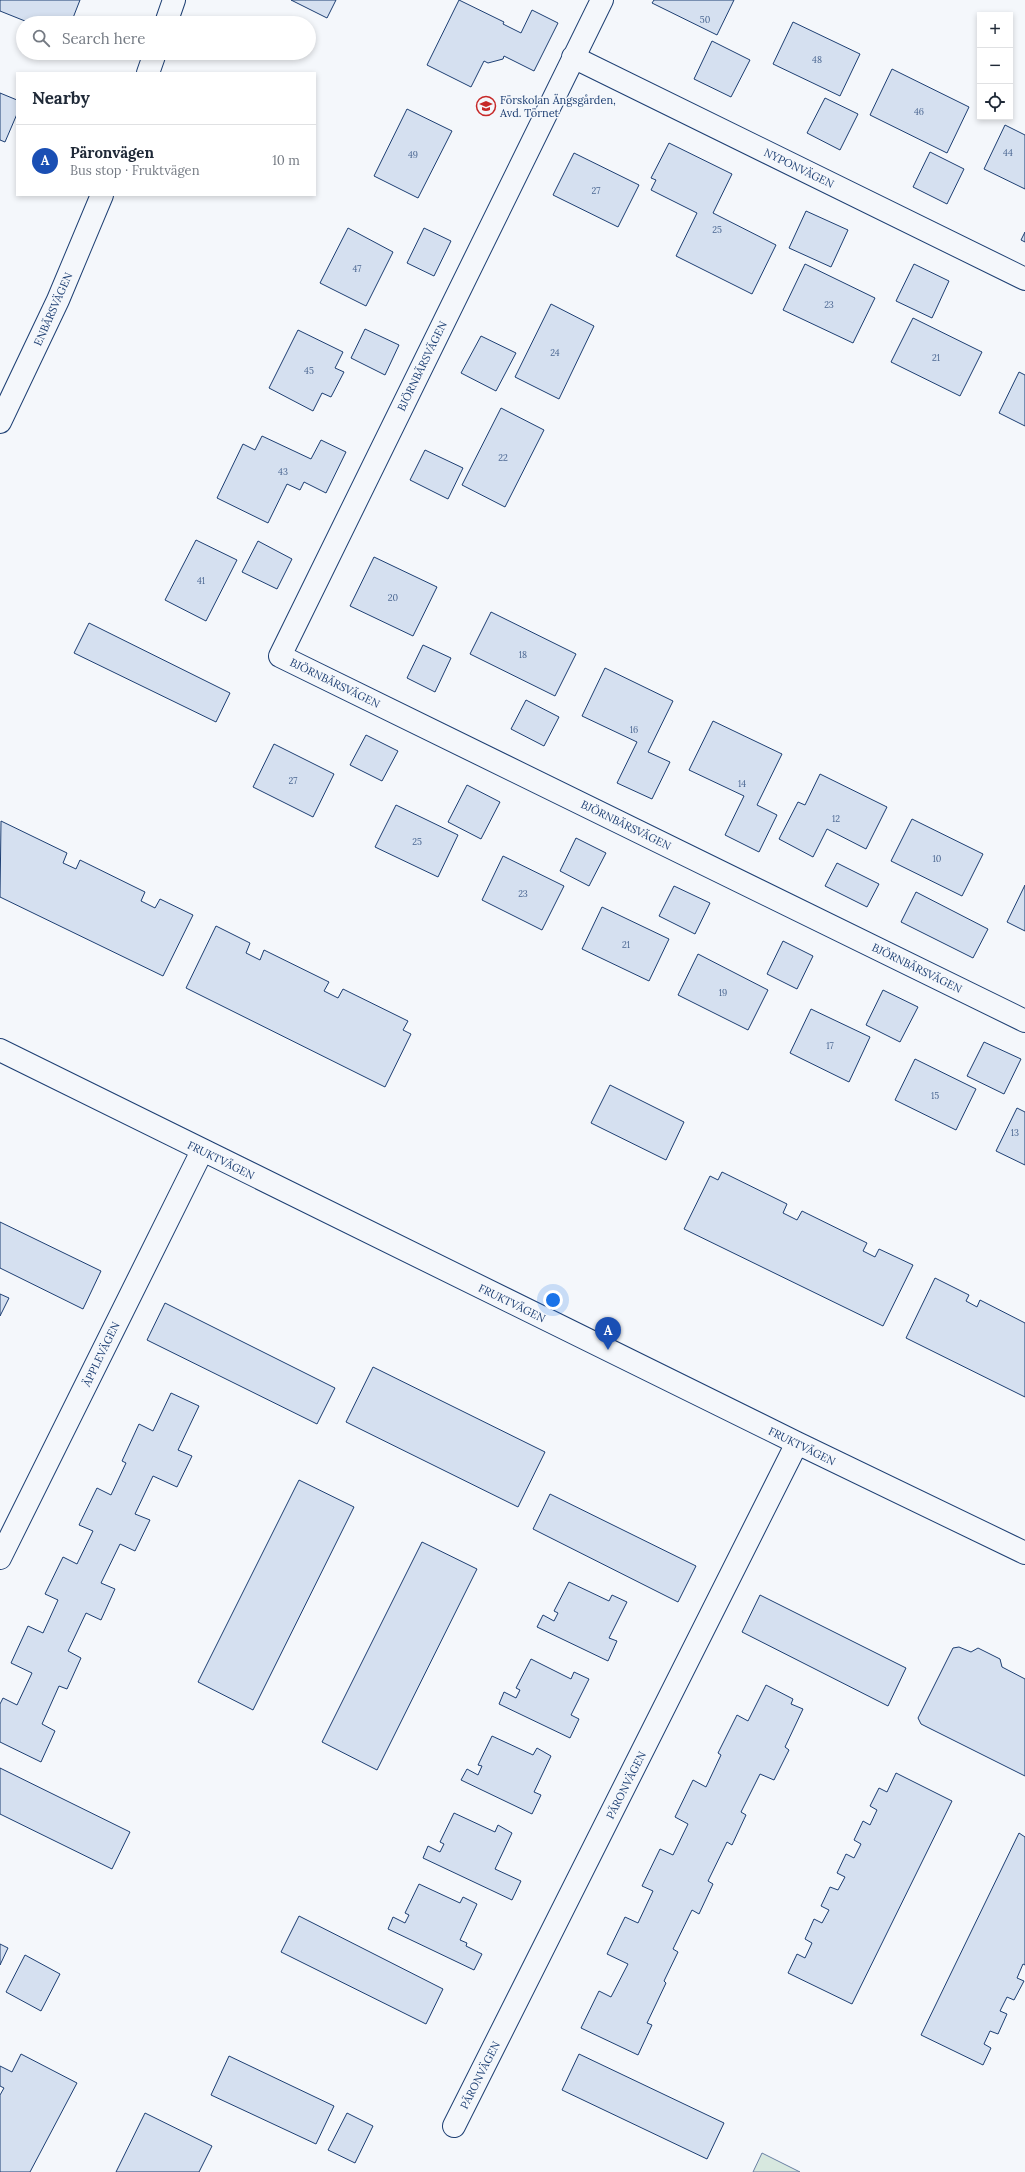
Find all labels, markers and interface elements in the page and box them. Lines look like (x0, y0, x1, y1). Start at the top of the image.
map controls (977, 12, 1013, 120)
button: + (977, 12, 1013, 48)
house number: 50 (700, 14, 711, 25)
search box (16, 16, 316, 60)
icon: search (30, 27, 52, 49)
text: Search here (62, 29, 145, 48)
button: − (977, 48, 1013, 84)
house number: 48 (812, 54, 822, 65)
button: locate (977, 84, 1013, 120)
text: Nearby (32, 87, 90, 109)
place label: Förskolan Ängsgården, Avd. Törnet (499, 93, 616, 120)
school or university icon: Förskolan Ängsgården, Avd. Törnet (475, 95, 497, 117)
house number: 46 (914, 106, 924, 117)
text: Päronvägen (70, 143, 154, 162)
street label: NYPONVÄGEN (762, 145, 836, 191)
house number: 44 (1003, 147, 1013, 158)
house number: 49 (408, 149, 418, 160)
text: A (41, 152, 49, 169)
text: 10 m (272, 152, 300, 169)
text: Bus stop · Fruktvägen (70, 162, 200, 179)
house number: 27 (592, 185, 600, 196)
house number: 25 (712, 224, 722, 235)
house number: 47 (352, 263, 362, 274)
street label: ENBÄRSVÄGEN (31, 270, 75, 348)
house number: 23 (824, 299, 834, 310)
street label: BJÖRNBÄRSVÄGEN (393, 318, 450, 413)
house number: 24 (550, 347, 560, 358)
house number: 21 (932, 352, 940, 363)
house number: 45 (304, 365, 314, 376)
house number: 22 (498, 452, 508, 463)
house number: 43 (278, 466, 288, 477)
house number: 41 (197, 575, 205, 586)
house number: 20 (388, 592, 399, 603)
house number: 18 (519, 649, 527, 660)
street label: BJÖRNBÄRSVÄGEN (288, 654, 383, 711)
house number: 16 (630, 724, 638, 735)
house number: 27 (289, 775, 297, 786)
house number: 14 (738, 778, 746, 789)
street label: BJÖRNBÄRSVÄGEN (579, 796, 674, 853)
house number: 12 (832, 813, 840, 824)
house number: 25 (412, 836, 422, 847)
house number: 10 (933, 853, 942, 864)
house number: 23 (518, 888, 528, 899)
house number: 21 (622, 939, 630, 950)
street label: BJÖRNBÄRSVÄGEN (870, 939, 965, 996)
house number: 19 (719, 987, 727, 998)
house number: 17 (826, 1040, 834, 1051)
house number: 15 (931, 1090, 939, 1101)
house number: 13 (1011, 1127, 1019, 1138)
street label: FRUKTVÄGEN (185, 1138, 257, 1182)
street label: FRUKTVÄGEN (476, 1281, 548, 1325)
your location (543, 1290, 563, 1310)
pin: A (595, 1317, 621, 1350)
street label: ÄPPLEVÄGEN (79, 1319, 123, 1390)
street label: FRUKTVÄGEN (766, 1424, 838, 1468)
street label: PÄRONVÄGEN (603, 1749, 649, 1821)
street label: PÄRONVÄGEN (457, 2039, 503, 2111)

